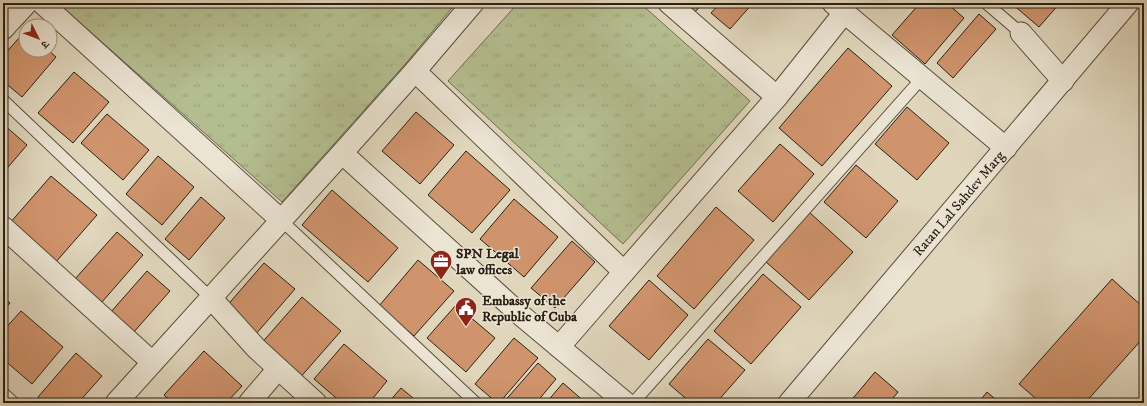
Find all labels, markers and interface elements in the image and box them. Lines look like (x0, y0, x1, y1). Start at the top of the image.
north arrow (18, 18, 58, 58)
text: उ (37, 37, 52, 52)
street label: Ratan Lal Sahdev Marg (909, 147, 1009, 260)
place label: SPN Legal law offices (455, 245, 520, 279)
office icon: SPN Legal law offices (428, 248, 454, 281)
place label: Embassy of the Republic of Cuba (482, 292, 578, 326)
public building icon: Embassy of the Republic of Cuba (453, 295, 479, 328)

